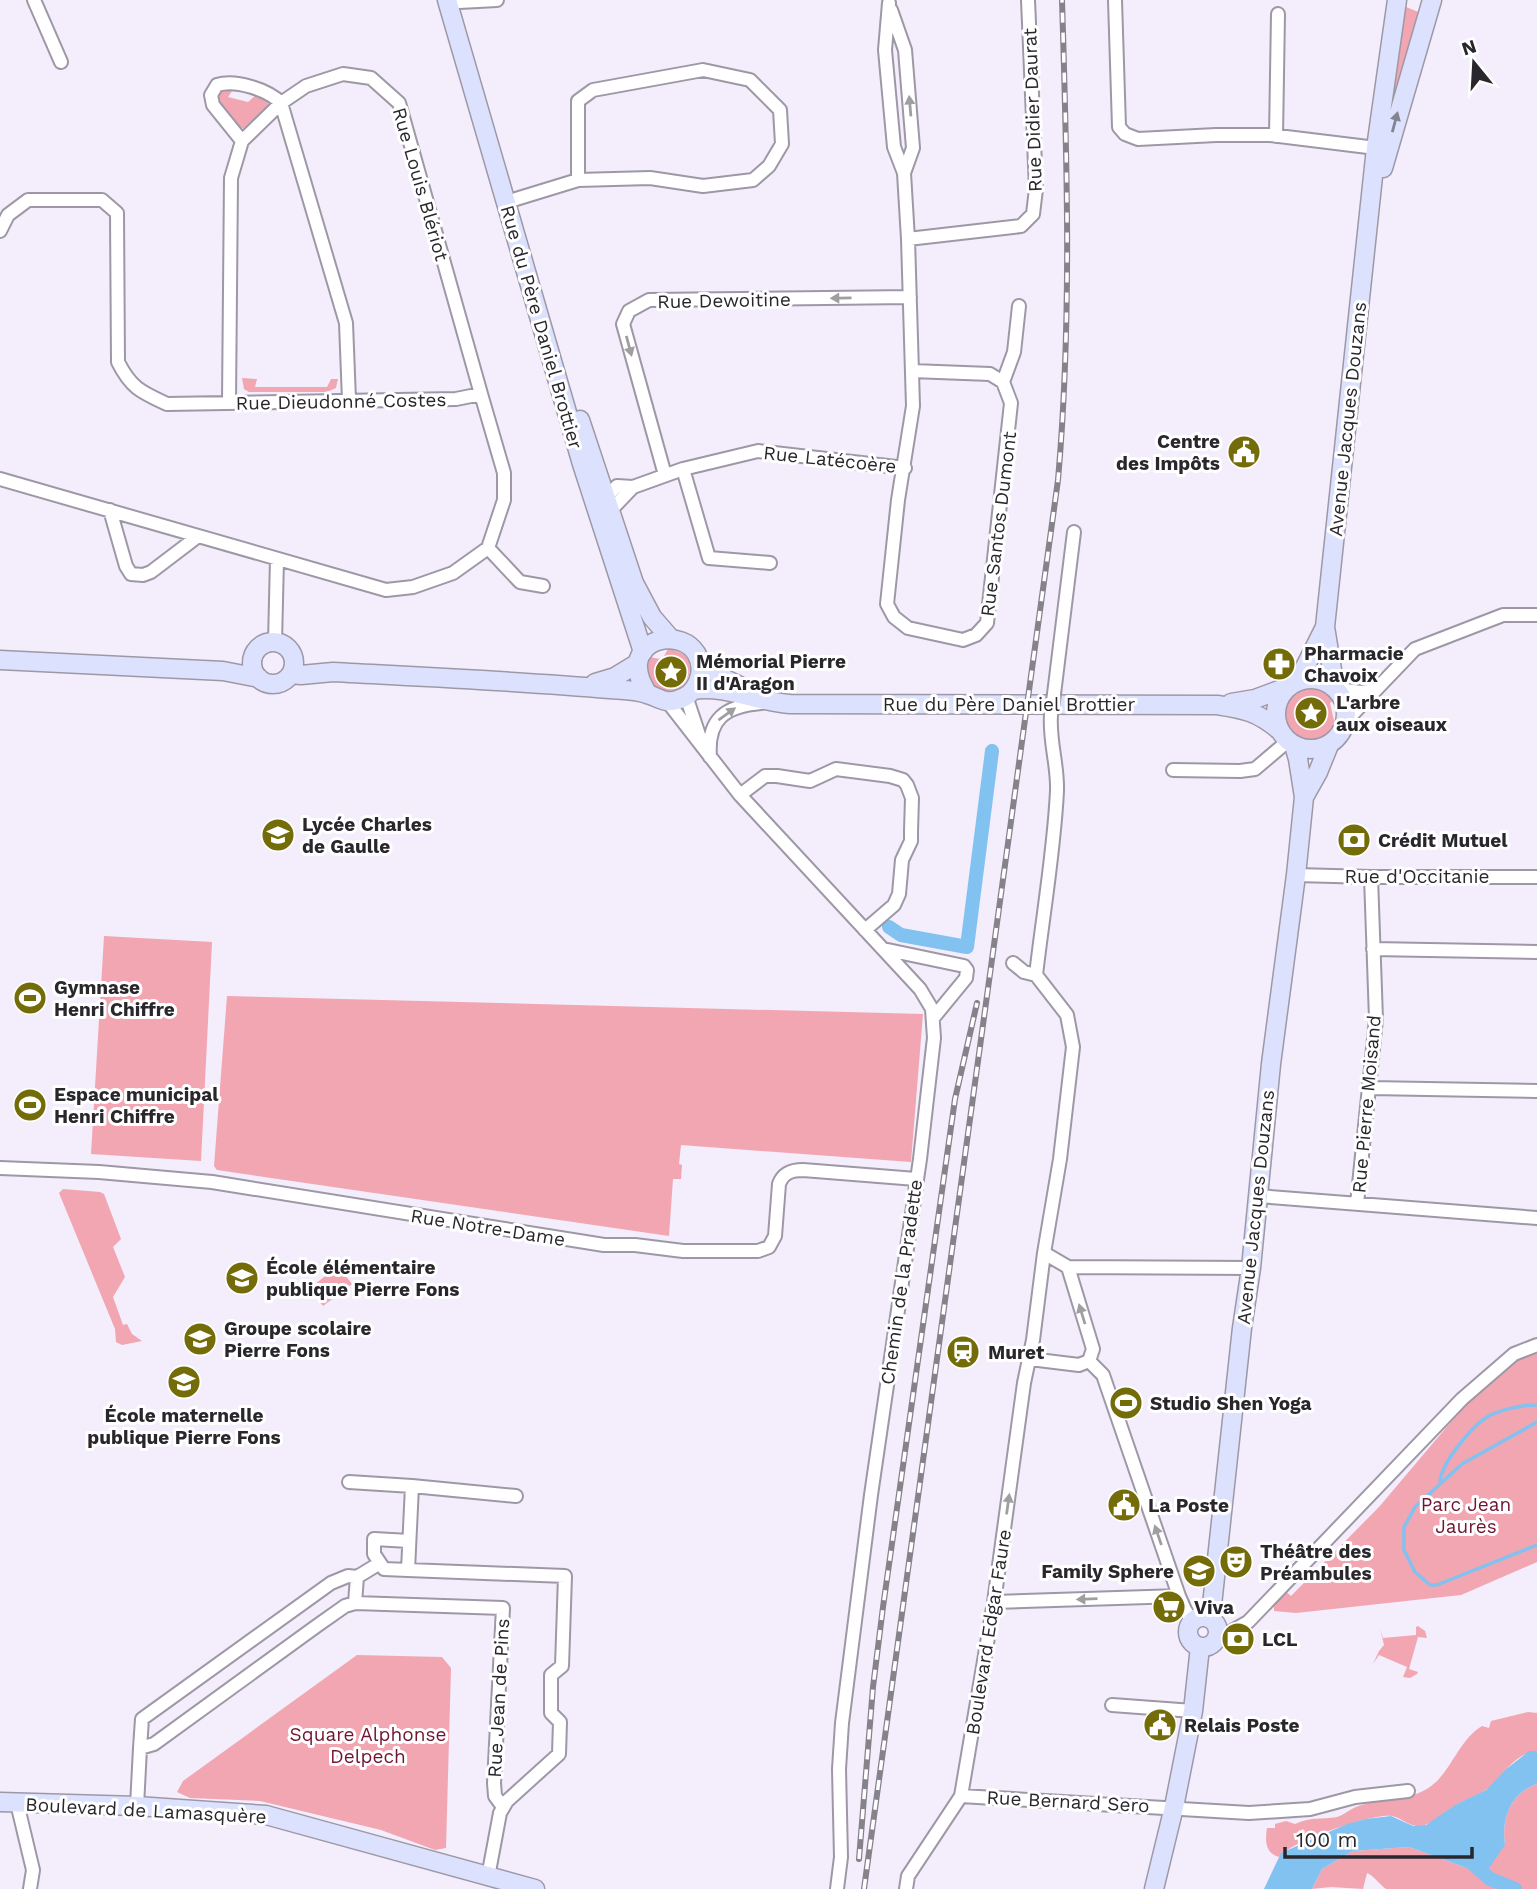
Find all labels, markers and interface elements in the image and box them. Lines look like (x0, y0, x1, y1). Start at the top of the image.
street label: Rue Didier Daurat (1018, 28, 1047, 192)
north arrow (1439, 28, 1509, 98)
text: N (1459, 34, 1479, 60)
one-way arrow (904, 95, 915, 117)
street label: Rue Louis Blériot (388, 105, 453, 264)
one-way arrow (1391, 111, 1401, 132)
street label: Rue du Père Daniel Brottier (496, 203, 587, 452)
street label: Rue Dewoitine (657, 288, 791, 313)
one-way arrow (830, 292, 852, 304)
street label: Avenue Jacques Douzans (1324, 301, 1371, 537)
one-way arrow (624, 335, 635, 357)
street label: Rue Dieudonné Costes (236, 388, 446, 415)
street label: Rue Santos Dumont (976, 430, 1021, 618)
place label: Centre des Impôts (1116, 430, 1220, 475)
public building icon: Centre des Impôts (1225, 433, 1263, 471)
street label: Rue Latécoère (762, 441, 898, 478)
place label: Pharmacie Chavoix (1304, 642, 1404, 687)
pharmacy icon: Pharmacie Chavoix (1260, 645, 1298, 683)
place label: Mémorial Pierre II d'Aragon (696, 650, 846, 695)
place icon: Mémorial Pierre II d'Aragon (652, 653, 690, 691)
place label: L'arbre aux oiseaux (1336, 691, 1448, 736)
street label: Rue du Père Daniel Brottier (883, 693, 1135, 716)
place icon: L'arbre aux oiseaux (1292, 694, 1330, 732)
one-way arrow (718, 707, 736, 721)
place label: Lycée Charles de Gaulle (302, 813, 432, 858)
school or university icon: Lycée Charles de Gaulle (259, 816, 297, 854)
bank icon: Crédit Mutuel (1335, 821, 1373, 859)
place label: Crédit Mutuel (1378, 829, 1508, 852)
street label: Rue d'Occitanie (1345, 865, 1490, 888)
place label: Gymnase Henri Chiffre (54, 976, 175, 1021)
sports icon: Gymnase Henri Chiffre (11, 979, 49, 1017)
street label: Rue Pierre Moisand (1347, 1014, 1386, 1194)
place label: Espace municipal Henri Chiffre (54, 1083, 219, 1128)
sports icon: Espace municipal Henri Chiffre (11, 1086, 49, 1124)
street label: Avenue Jacques Douzans (1232, 1089, 1279, 1325)
street label: Chemin de la Pradette (876, 1178, 927, 1386)
street label: Rue Notre-Dame (409, 1204, 567, 1251)
place label: École élémentaire publique Pierre Fons (266, 1256, 459, 1301)
school or university icon: École élémentaire publique Pierre Fons (223, 1259, 261, 1297)
one-way arrow (1077, 1303, 1087, 1324)
place label: Groupe scolaire Pierre Fons (224, 1317, 371, 1362)
school or university icon: Groupe scolaire Pierre Fons (181, 1320, 219, 1358)
station icon: Muret (944, 1333, 982, 1371)
place label: Muret (988, 1341, 1045, 1364)
school or university icon: École maternelle publique Pierre Fons (165, 1363, 203, 1401)
sports icon: Studio Shen Yoga (1107, 1384, 1145, 1422)
place label: Studio Shen Yoga (1150, 1392, 1312, 1415)
place label: École maternelle publique Pierre Fons (87, 1404, 281, 1449)
public building icon: La Poste (1105, 1486, 1143, 1524)
one-way arrow (1002, 1493, 1013, 1515)
park label: Parc Jean Jaurès (1421, 1493, 1511, 1538)
place label: La Poste (1148, 1494, 1229, 1517)
one-way arrow (1152, 1524, 1163, 1545)
street label: Boulevard Edgar Faure (961, 1528, 1016, 1737)
place label: Théâtre des Préambules (1260, 1540, 1372, 1585)
theatre icon: Théâtre des Préambules (1217, 1543, 1255, 1581)
school or university icon: Family Sphere (1180, 1552, 1218, 1590)
place label: Family Sphere (1041, 1560, 1174, 1583)
supermarket icon: Viva (1150, 1588, 1188, 1626)
one-way arrow (1075, 1594, 1097, 1605)
place label: Viva (1194, 1596, 1234, 1619)
street label: Rue Jean de Pins (483, 1618, 514, 1778)
bank icon: LCL (1219, 1620, 1257, 1658)
place label: LCL (1262, 1628, 1297, 1651)
public building icon: Relais Poste (1141, 1706, 1179, 1744)
place label: Relais Poste (1184, 1714, 1300, 1737)
park label: Square Alphonse Delpech (290, 1723, 446, 1768)
street label: Rue Bernard Sero (986, 1786, 1150, 1817)
street label: Boulevard de Lamasquère (25, 1793, 267, 1828)
scale bar (1285, 1815, 1472, 1859)
text: 100 m (1296, 1827, 1358, 1852)

